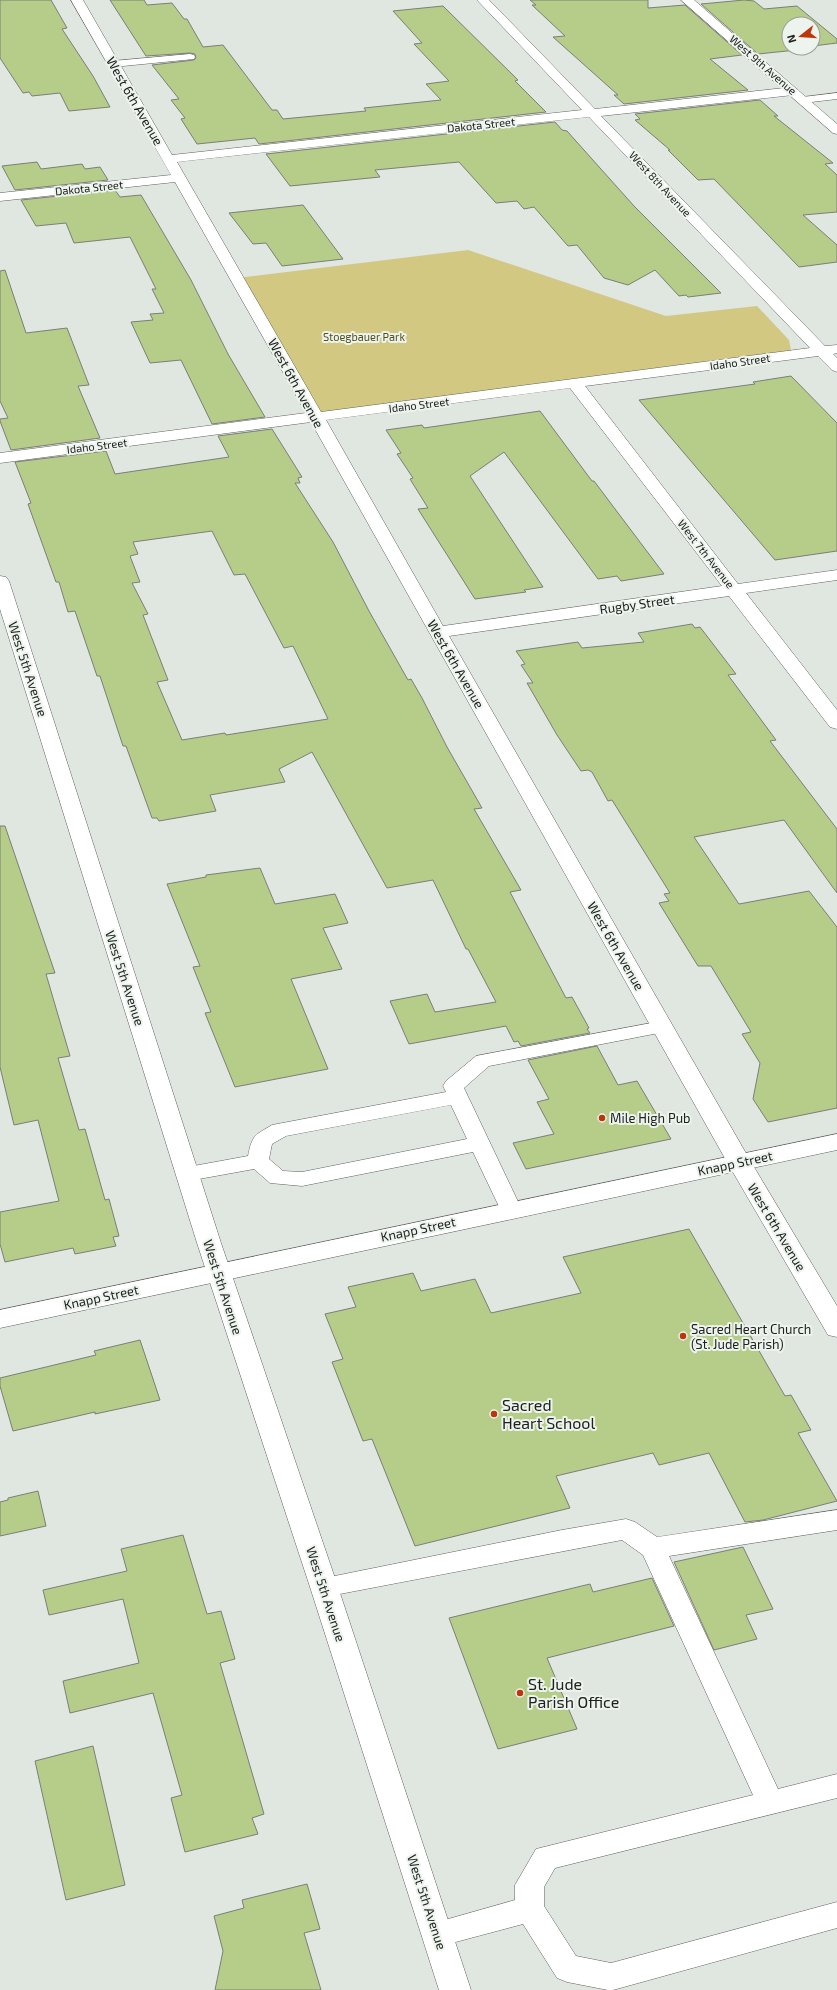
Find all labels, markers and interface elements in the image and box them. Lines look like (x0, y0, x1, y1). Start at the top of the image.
north arrow (781, 16, 821, 56)
street label: West 9th Avenue (727, 32, 799, 97)
text: N (784, 33, 798, 45)
street label: West 6th Avenue (103, 54, 167, 148)
street label: Dakota Street (446, 114, 516, 135)
street label: West 8th Avenue (627, 148, 694, 219)
street label: Dakota Street (54, 177, 124, 198)
park label: Stoegbauer Park (323, 330, 406, 343)
street label: West 6th Avenue (265, 336, 327, 430)
street label: Idaho Street (709, 351, 771, 372)
street label: Idaho Street (388, 394, 450, 415)
street label: Idaho Street (66, 435, 128, 456)
street label: West 7th Avenue (676, 517, 737, 591)
street label: Rugby Street (598, 591, 676, 617)
street label: West 6th Avenue (424, 617, 488, 711)
street label: West 5th Avenue (5, 619, 51, 719)
street label: West 6th Avenue (584, 899, 648, 993)
street label: West 5th Avenue (102, 928, 148, 1028)
place label: Mile High Pub (610, 1110, 690, 1126)
marker: Mile High Pub (597, 1113, 607, 1123)
street label: Knapp Street (696, 1147, 774, 1179)
street label: West 6th Avenue (744, 1180, 810, 1274)
street label: Knapp Street (379, 1213, 457, 1245)
street label: West 5th Avenue (200, 1237, 246, 1337)
street label: Knapp Street (62, 1281, 140, 1313)
place label: Sacred Heart Church (St. Jude Parish) (691, 1321, 811, 1352)
marker: Sacred Heart Church (St. Jude Parish) (678, 1331, 688, 1341)
place label: Sacred Heart School (502, 1395, 595, 1432)
marker: Sacred Heart School (489, 1409, 499, 1419)
street label: West 5th Avenue (303, 1544, 349, 1644)
place label: St. Jude Parish Office (528, 1674, 619, 1711)
marker: St. Jude Parish Office (515, 1688, 525, 1698)
street label: West 5th Avenue (404, 1852, 450, 1952)

